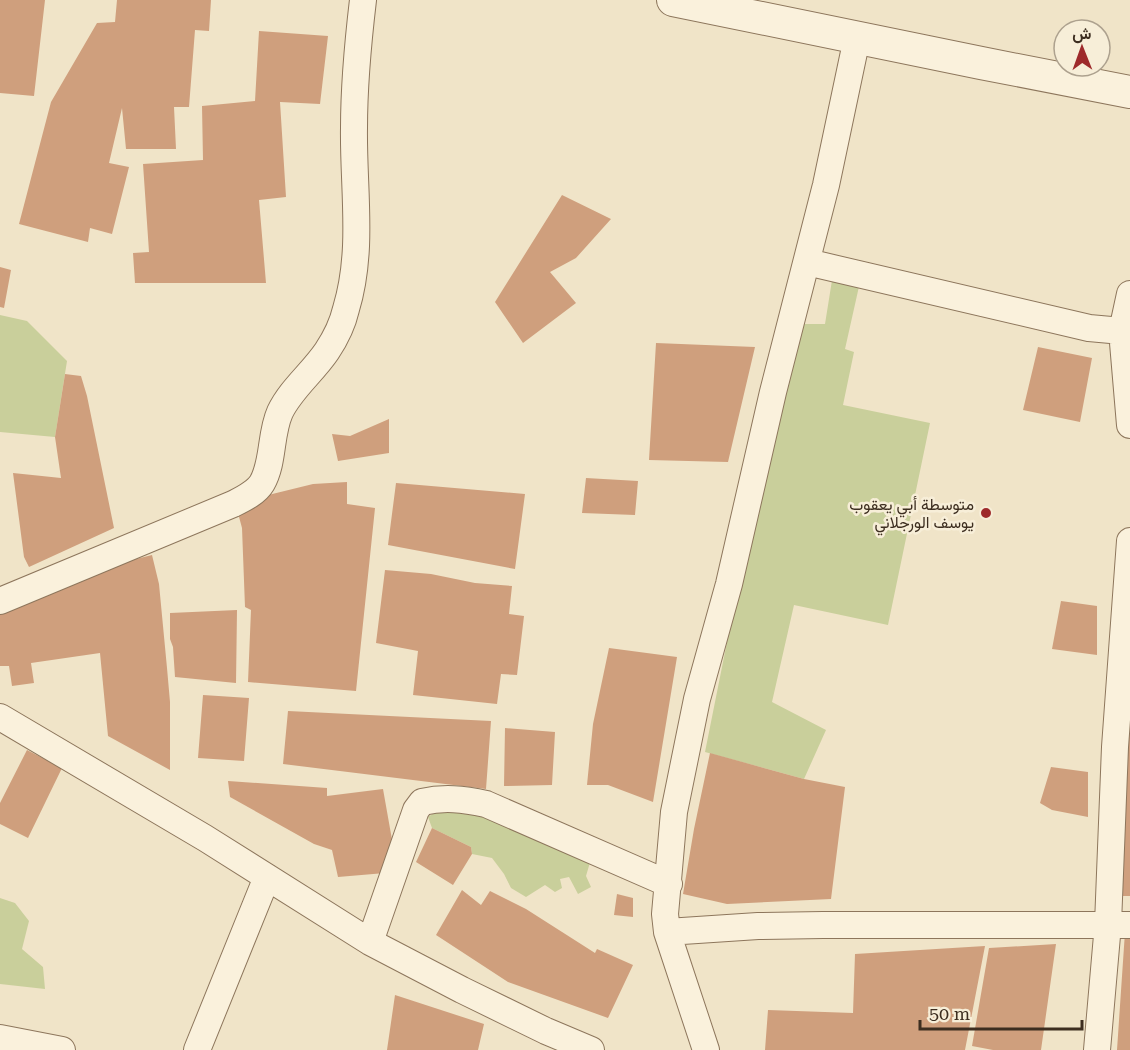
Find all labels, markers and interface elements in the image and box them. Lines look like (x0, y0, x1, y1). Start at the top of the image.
north arrow (1052, 18, 1112, 78)
text: ش (1072, 24, 1092, 43)
place label: متوسطة أبي يعقوب يوسف الورجلاني (849, 495, 974, 536)
marker: متوسطة أبي يعقوب يوسف الورجلاني (979, 506, 993, 520)
scale bar (920, 993, 1082, 1031)
text: 50 m (929, 1003, 970, 1024)

